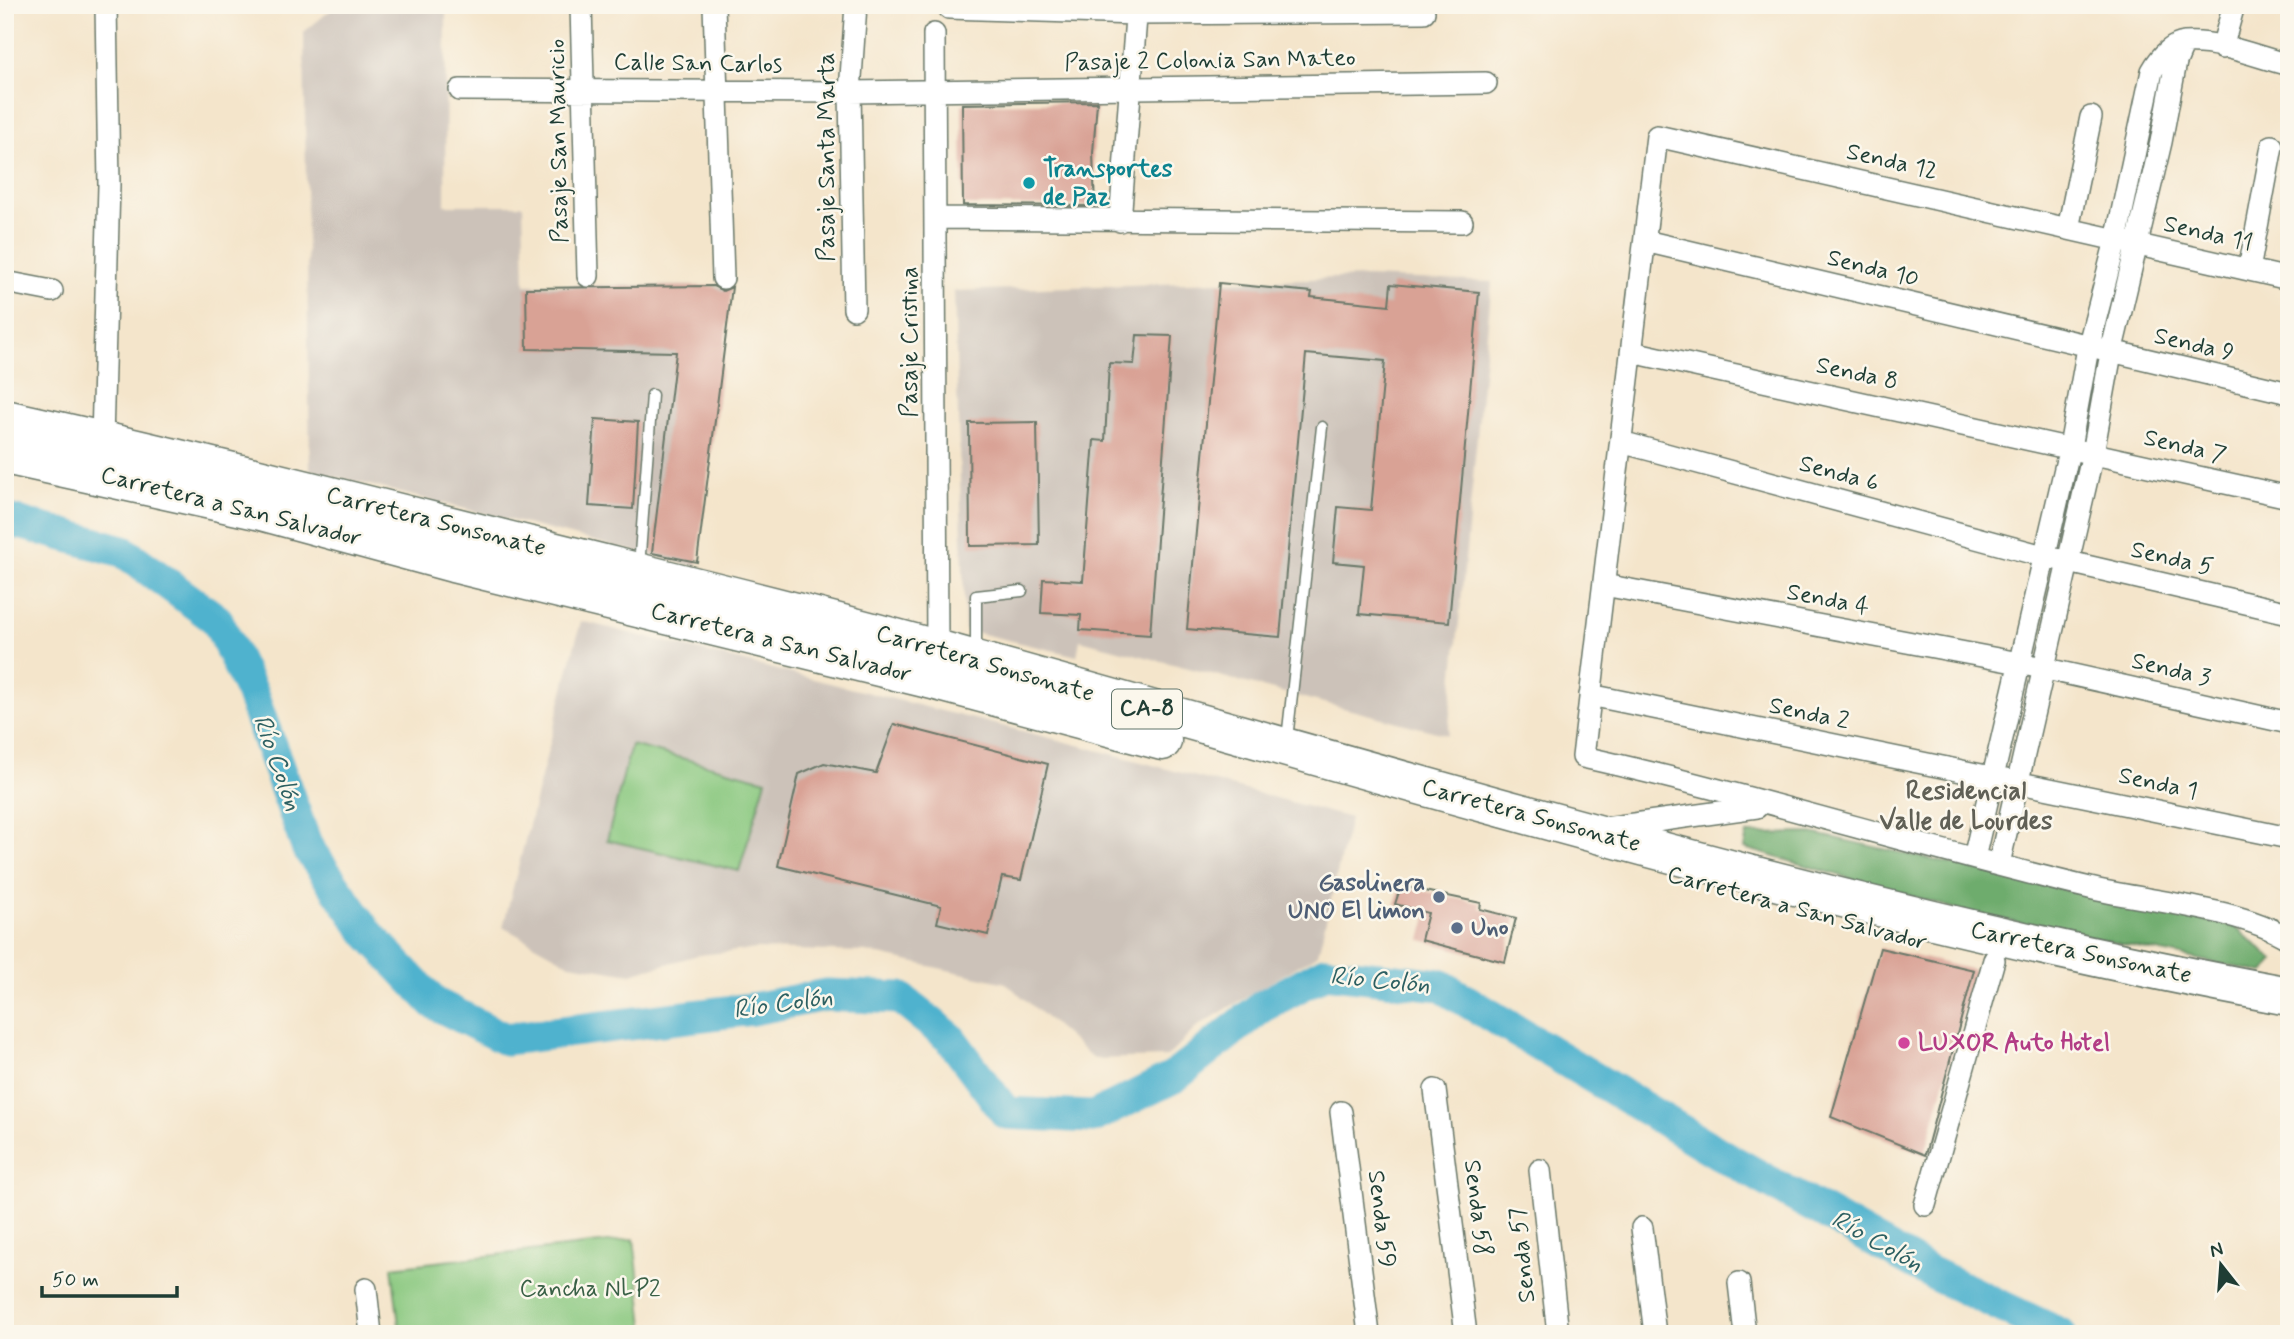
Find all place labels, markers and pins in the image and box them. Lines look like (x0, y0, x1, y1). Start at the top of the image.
place label: Transportes de Paz (1043, 154, 1173, 213)
marker: Transportes de Paz (1021, 175, 1037, 191)
place label: Gasolinera UNO El limon (1288, 868, 1425, 927)
marker: Gasolinera UNO El limon (1431, 889, 1447, 905)
place label: Uno (1471, 913, 1509, 944)
marker: Uno (1449, 920, 1465, 936)
place label: LUXOR Auto Hotel (1918, 1028, 2110, 1059)
marker: LUXOR Auto Hotel (1896, 1035, 1912, 1051)

